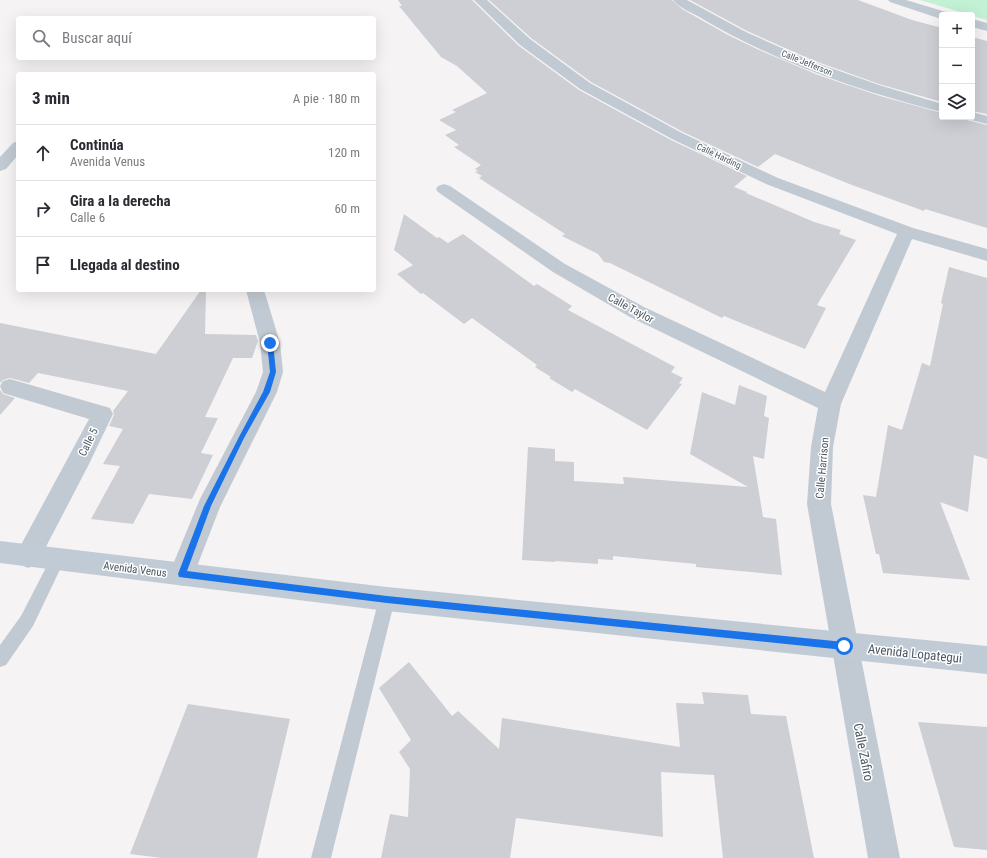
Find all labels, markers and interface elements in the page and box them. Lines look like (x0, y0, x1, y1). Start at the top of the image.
map controls (939, 12, 975, 120)
button: + (939, 12, 975, 48)
search box (16, 16, 376, 60)
icon: search (30, 27, 52, 49)
text: Buscar aquí (62, 29, 132, 47)
street label: Calle Jefferson (780, 48, 834, 78)
button: − (939, 48, 975, 84)
button: layers (939, 84, 975, 120)
text: 3 min (32, 88, 70, 108)
text: A pie · 180 m (293, 91, 360, 106)
text: Continúa (70, 136, 124, 154)
street label: Calle Harding (695, 141, 743, 171)
icon: ahead (32, 142, 54, 164)
text: 120 m (328, 145, 360, 160)
text: Avenida Venus (70, 154, 145, 169)
text: Gira a la derecha (70, 192, 171, 210)
icon: right (32, 198, 54, 220)
text: 60 m (334, 201, 360, 216)
text: Calle 6 (70, 210, 105, 225)
icon: arrive (32, 254, 54, 276)
text: Llegada al destino (70, 256, 180, 274)
street label: Calle Taylor (606, 291, 657, 326)
route end (261, 334, 279, 352)
street label: Calle 5 (76, 426, 101, 458)
street label: Calle Harrison (813, 437, 832, 499)
street label: Avenida Venus (103, 559, 167, 580)
route start (835, 637, 853, 655)
street label: Avenida Lopategui (867, 641, 963, 666)
street label: Calle Zafiro (851, 722, 876, 782)

